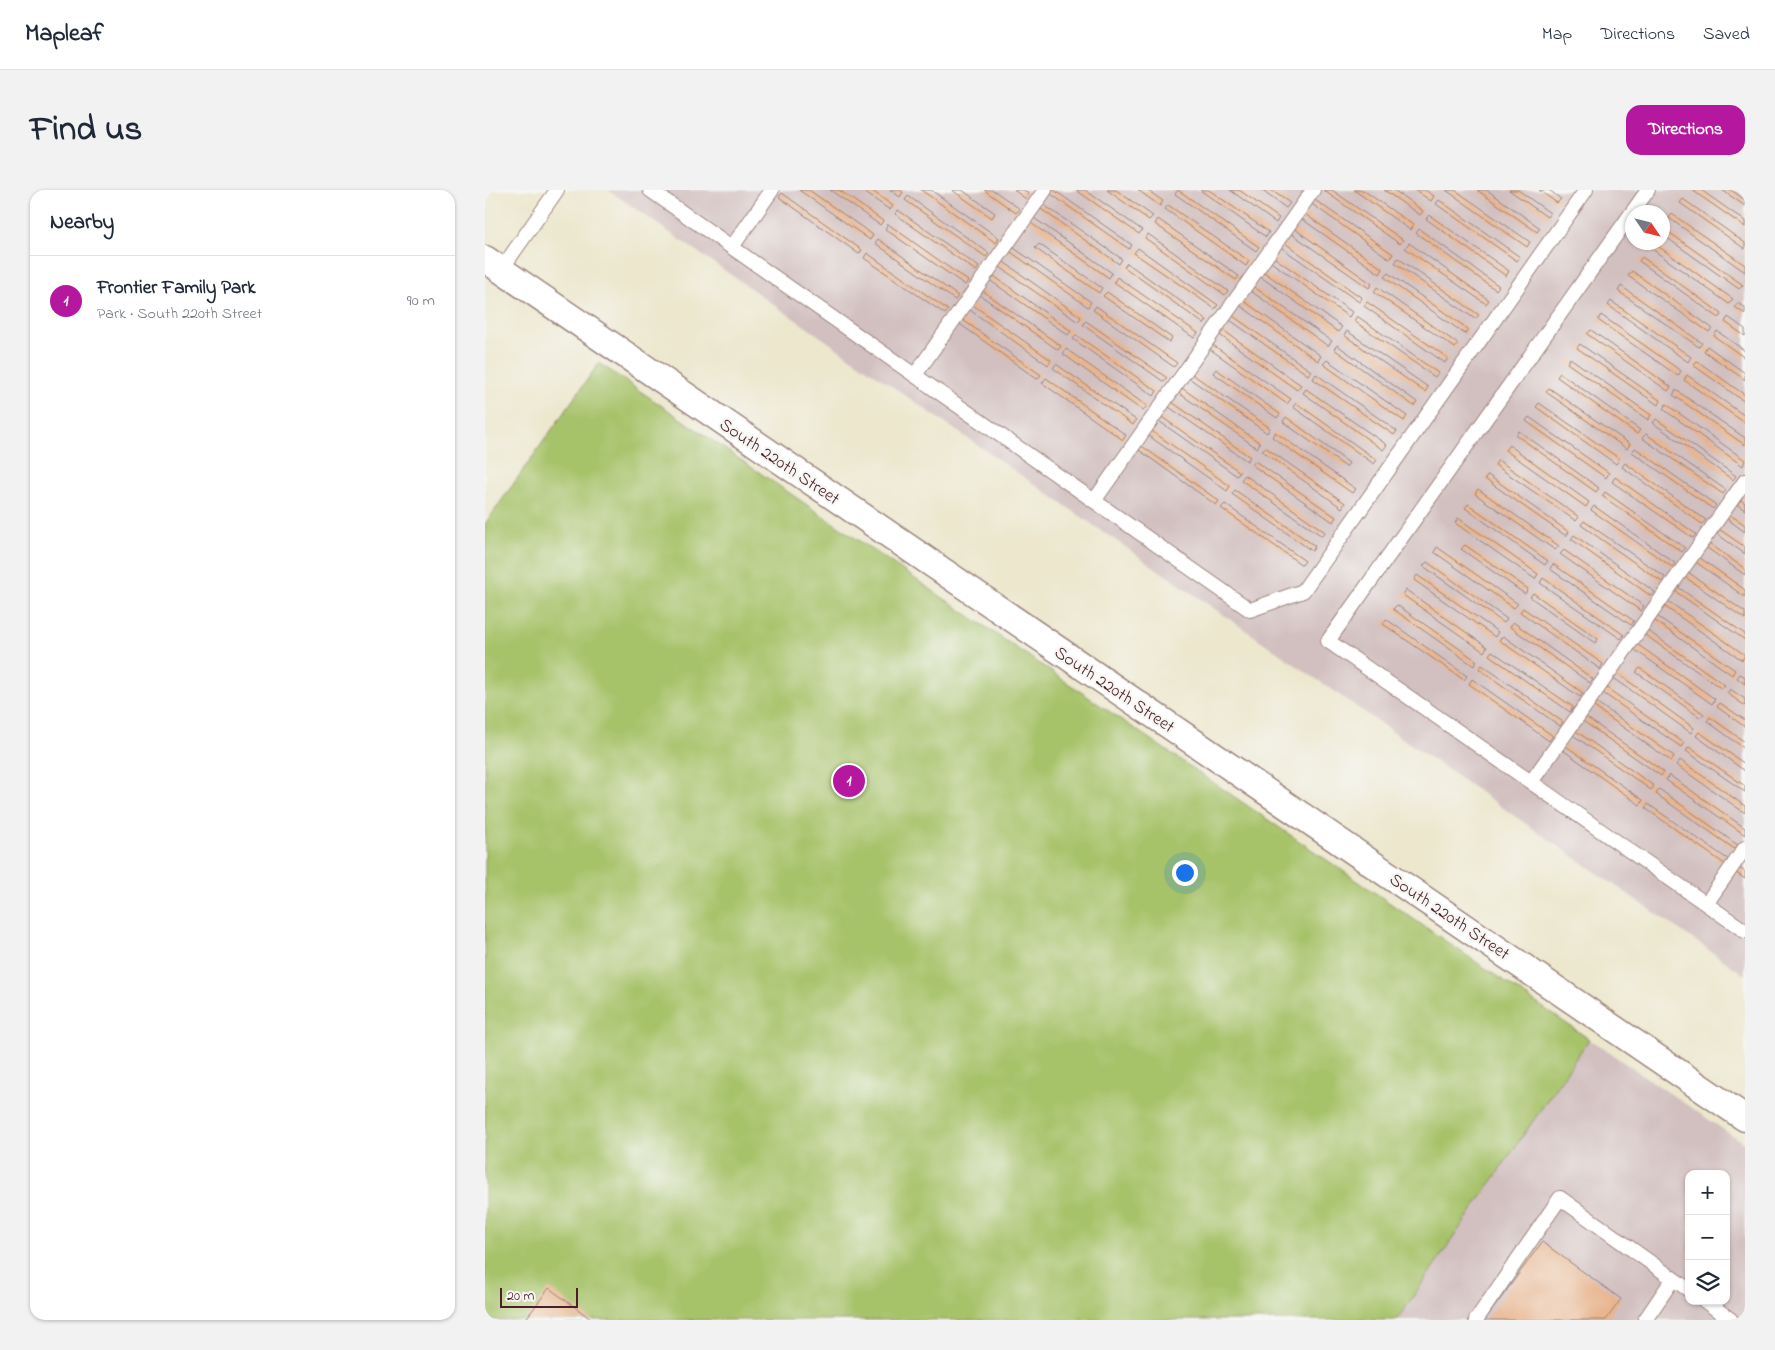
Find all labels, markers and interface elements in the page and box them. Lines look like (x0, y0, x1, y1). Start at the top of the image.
text: Mapleaf (25, 17, 104, 52)
text: Map (1542, 22, 1572, 48)
text: Directions (1600, 22, 1675, 48)
text: Saved (1703, 22, 1750, 48)
text: Find us (30, 105, 142, 156)
button: Directions (1626, 105, 1745, 155)
north arrow (1625, 205, 1670, 250)
text: Nearby (50, 208, 114, 238)
text: Frontier Family Park (97, 275, 255, 302)
text: 1 (63, 289, 69, 313)
text: 90 m (407, 289, 435, 313)
text: Park · South 220th Street (97, 302, 262, 326)
street label: South 220th Street (713, 413, 844, 513)
street label: South 220th Street (1048, 641, 1179, 741)
pin: 1 (833, 762, 865, 800)
your location (1172, 860, 1198, 886)
street label: South 220th Street (1383, 868, 1514, 968)
map controls (1685, 1170, 1730, 1305)
button: + (1685, 1170, 1730, 1215)
button: − (1685, 1215, 1730, 1260)
button: layers (1685, 1260, 1730, 1305)
scale bar (500, 1285, 577, 1308)
text: 20 m (507, 1286, 534, 1307)

